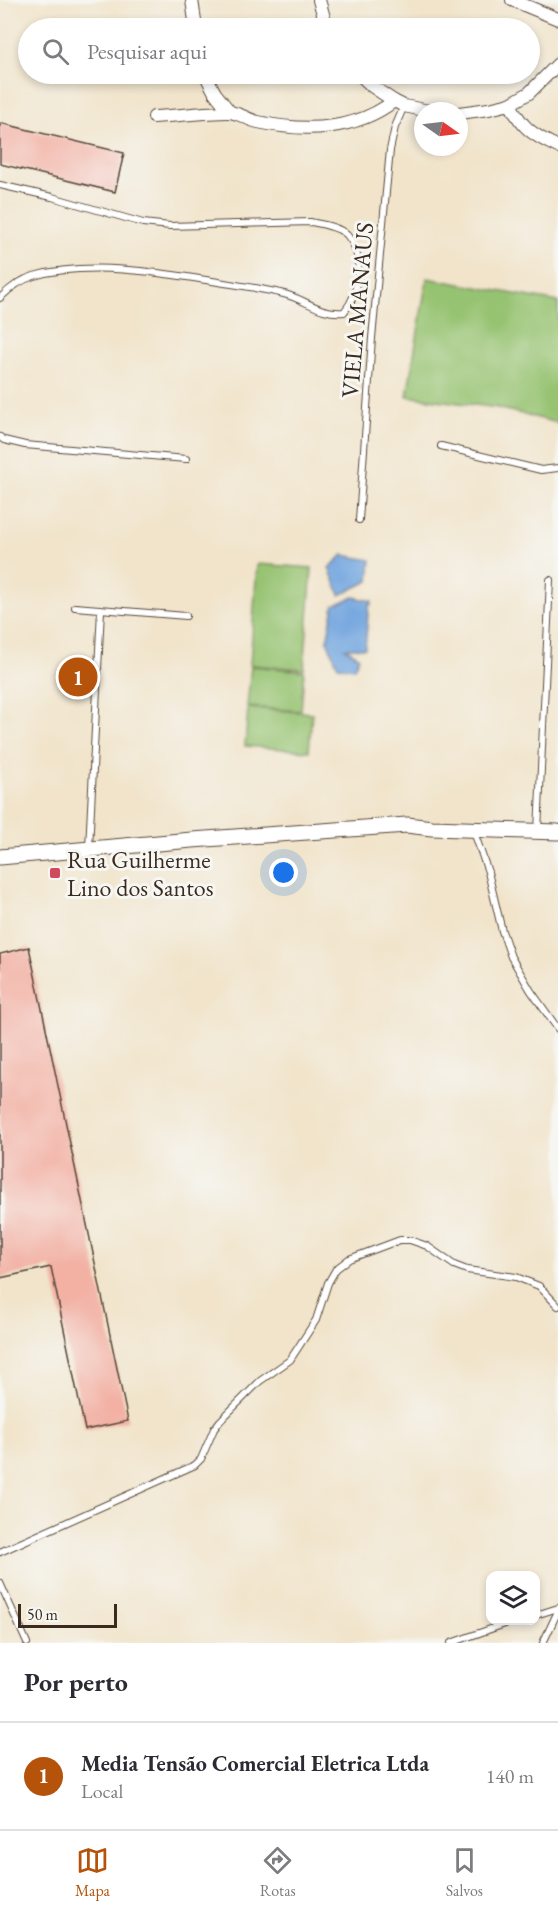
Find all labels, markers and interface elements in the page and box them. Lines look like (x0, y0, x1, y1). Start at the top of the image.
search box (18, 18, 540, 84)
icon: search (39, 35, 72, 68)
text: Pesquisar aqui (87, 37, 207, 66)
north arrow (414, 102, 468, 156)
street label: VIELA MANAUS (334, 221, 380, 399)
pin: 1 (58, 654, 98, 700)
place label: Rua Guilherme Lino dos Santos (67, 844, 213, 903)
your location (269, 858, 298, 887)
marker: Rua Guilherme Lino dos Santos (48, 866, 62, 880)
map controls (486, 1571, 540, 1625)
button: layers (486, 1571, 540, 1625)
scale bar (18, 1601, 117, 1628)
text: 50 m (27, 1604, 58, 1625)
text: Por perto (24, 1665, 128, 1699)
text: Media Tensão Comercial Eletrica Ltda (81, 1749, 429, 1778)
text: 1 (38, 1763, 49, 1789)
text: 140 m (486, 1763, 534, 1789)
text: Local (81, 1778, 123, 1804)
tab: Mapa (75, 1844, 110, 1901)
tab: Rotas (260, 1844, 296, 1901)
tab: Salvos (446, 1844, 483, 1901)

